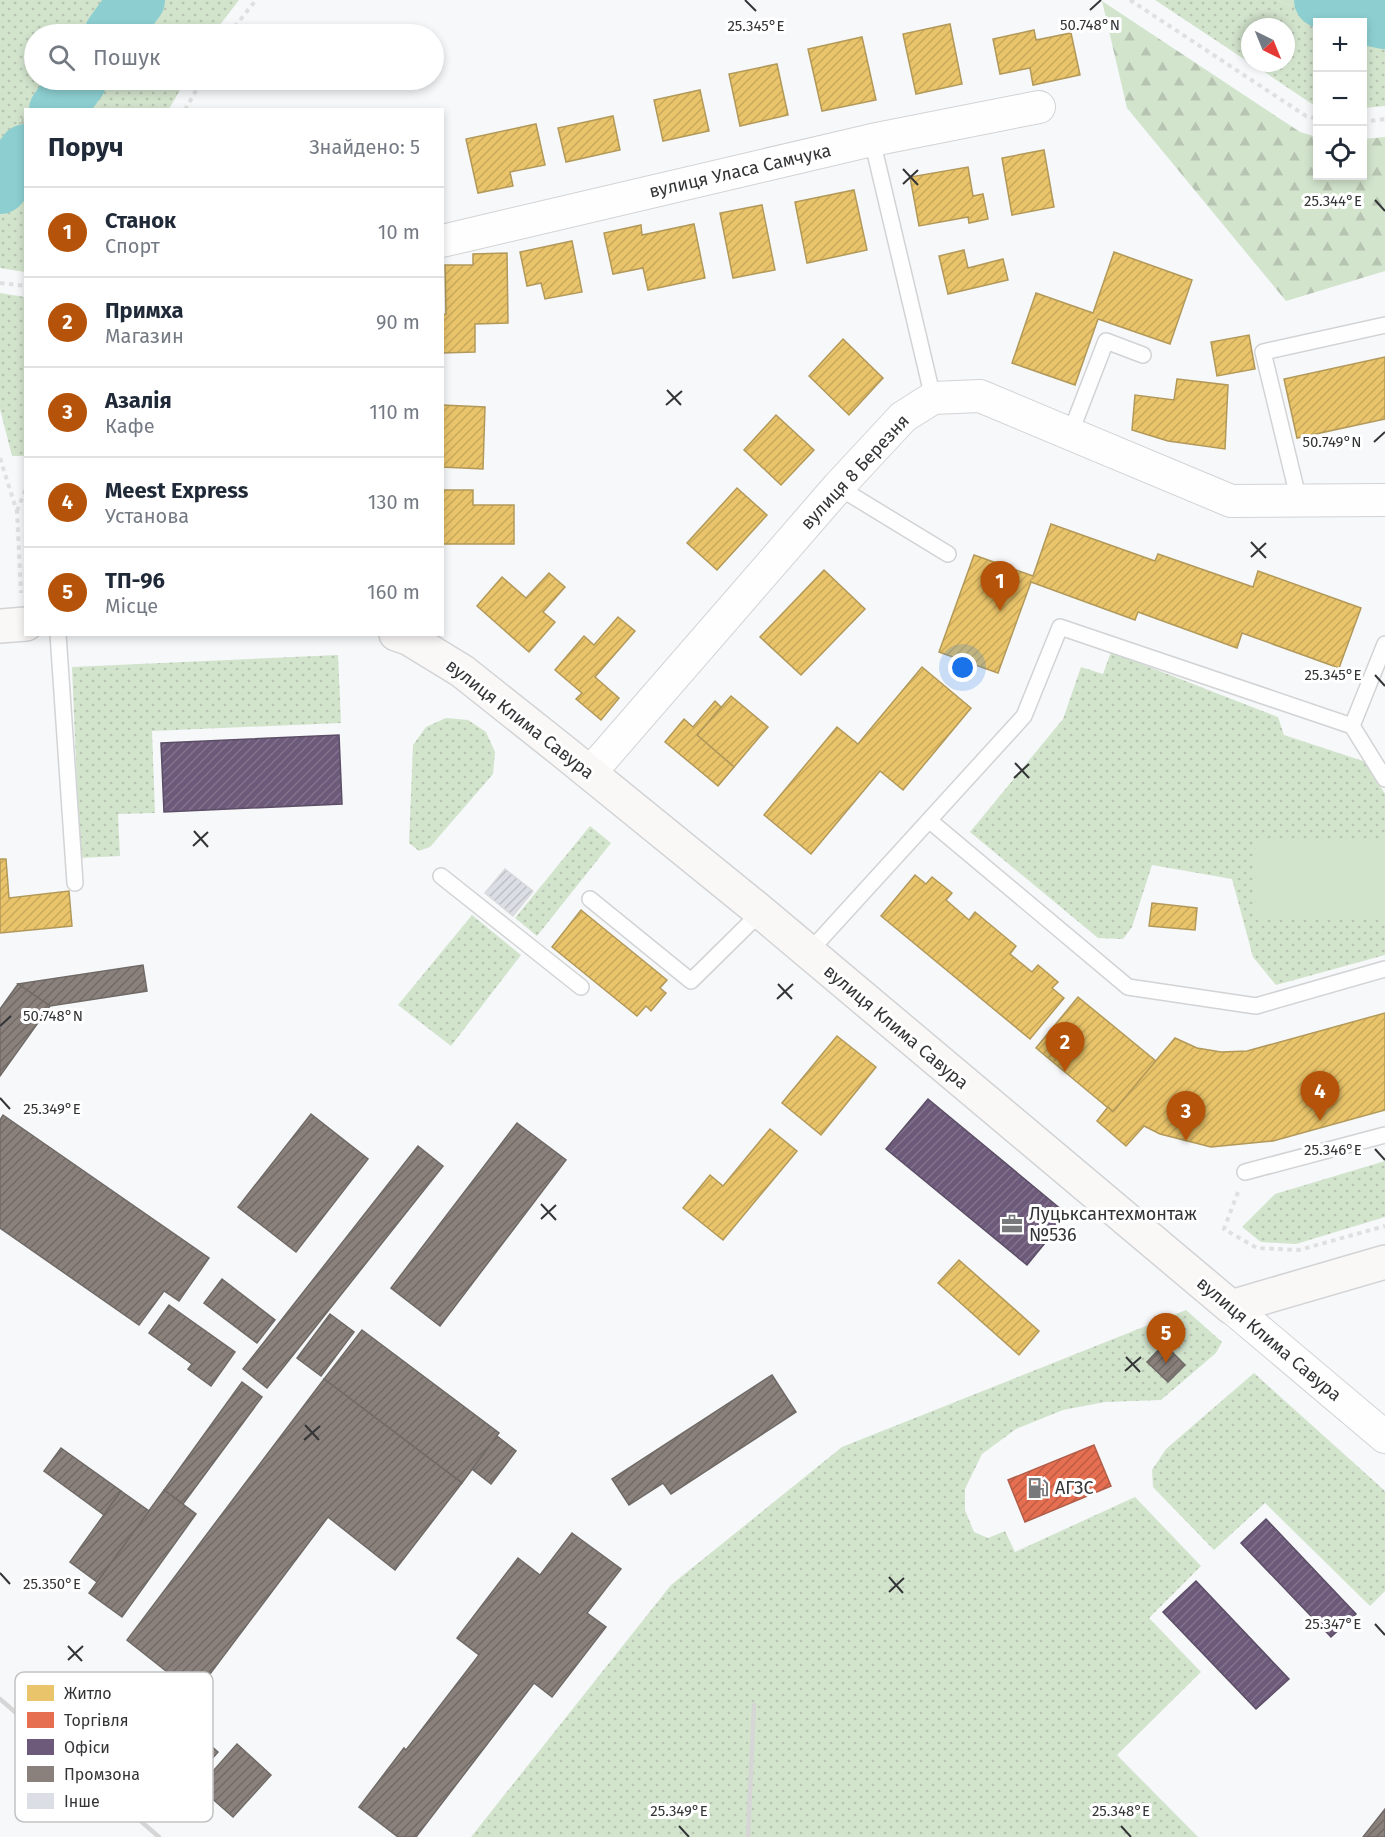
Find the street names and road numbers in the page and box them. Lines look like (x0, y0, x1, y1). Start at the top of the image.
street label: вулиця Уласа Самчука (647, 139, 833, 203)
street label: вулиця 8 Березня (796, 410, 914, 534)
street label: вулиця Клима Савура (441, 654, 599, 784)
street label: вулиця Клима Савура (819, 960, 973, 1094)
street label: вулиця Клима Савура (1192, 1272, 1346, 1406)

